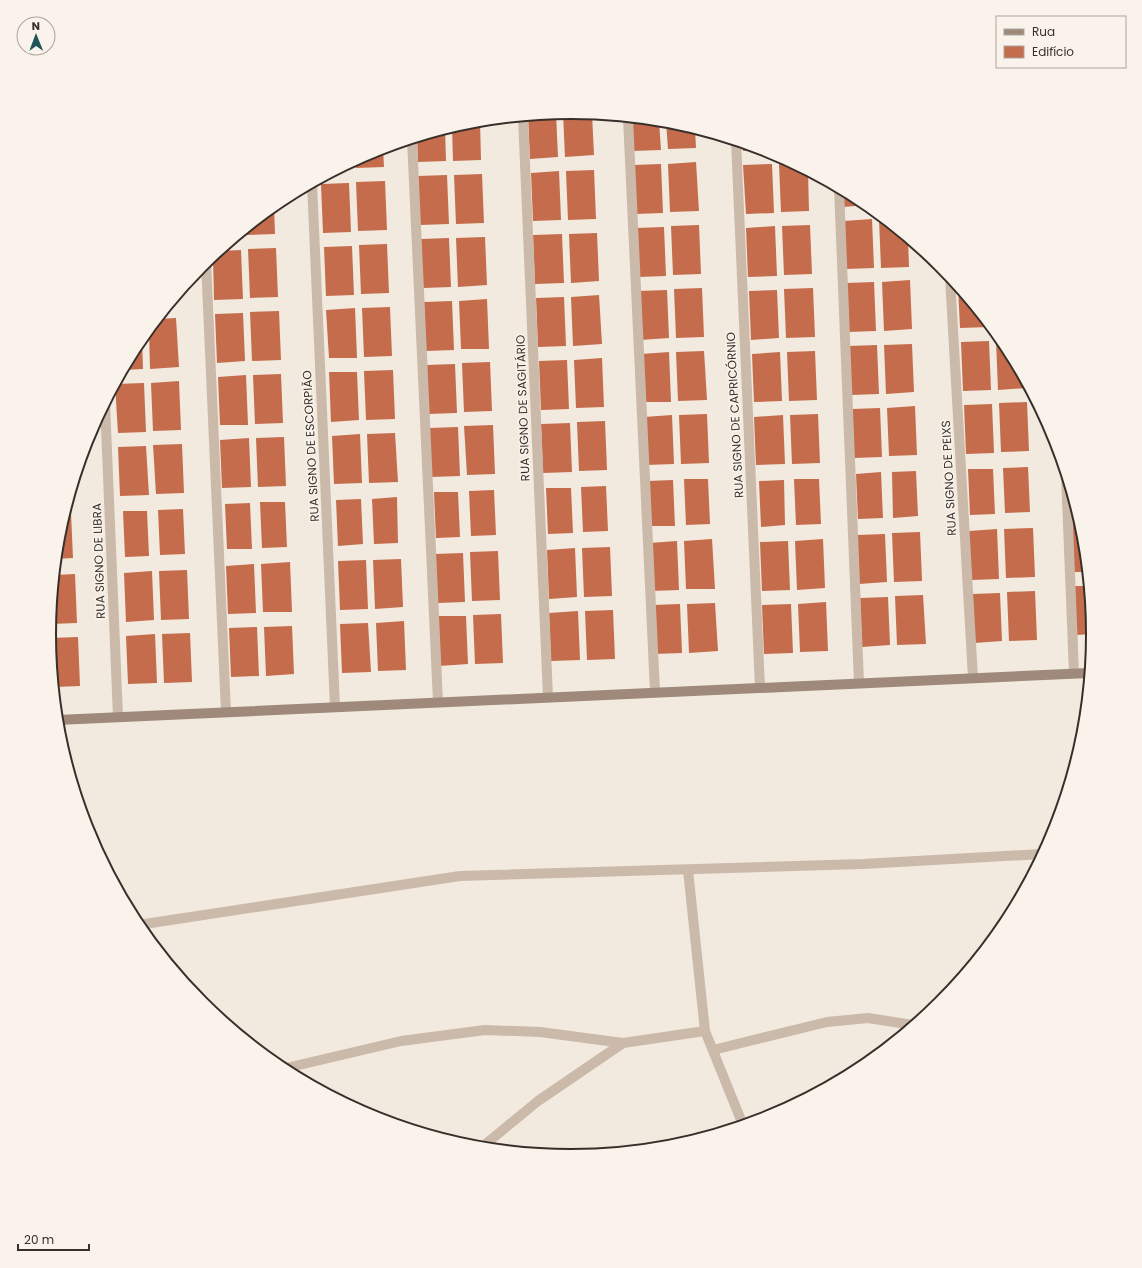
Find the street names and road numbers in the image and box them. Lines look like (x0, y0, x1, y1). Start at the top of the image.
street label: RUA SIGNO DE CAPRICÓRNIO (722, 332, 747, 499)
street label: RUA SIGNO DE SAGITÁRIO (511, 334, 534, 482)
street label: RUA SIGNO DE ESCORPIÃO (298, 370, 323, 522)
street label: RUA SIGNO DE PEIXS (937, 420, 960, 536)
street label: RUA SIGNO DE LIBRA (88, 503, 109, 619)

